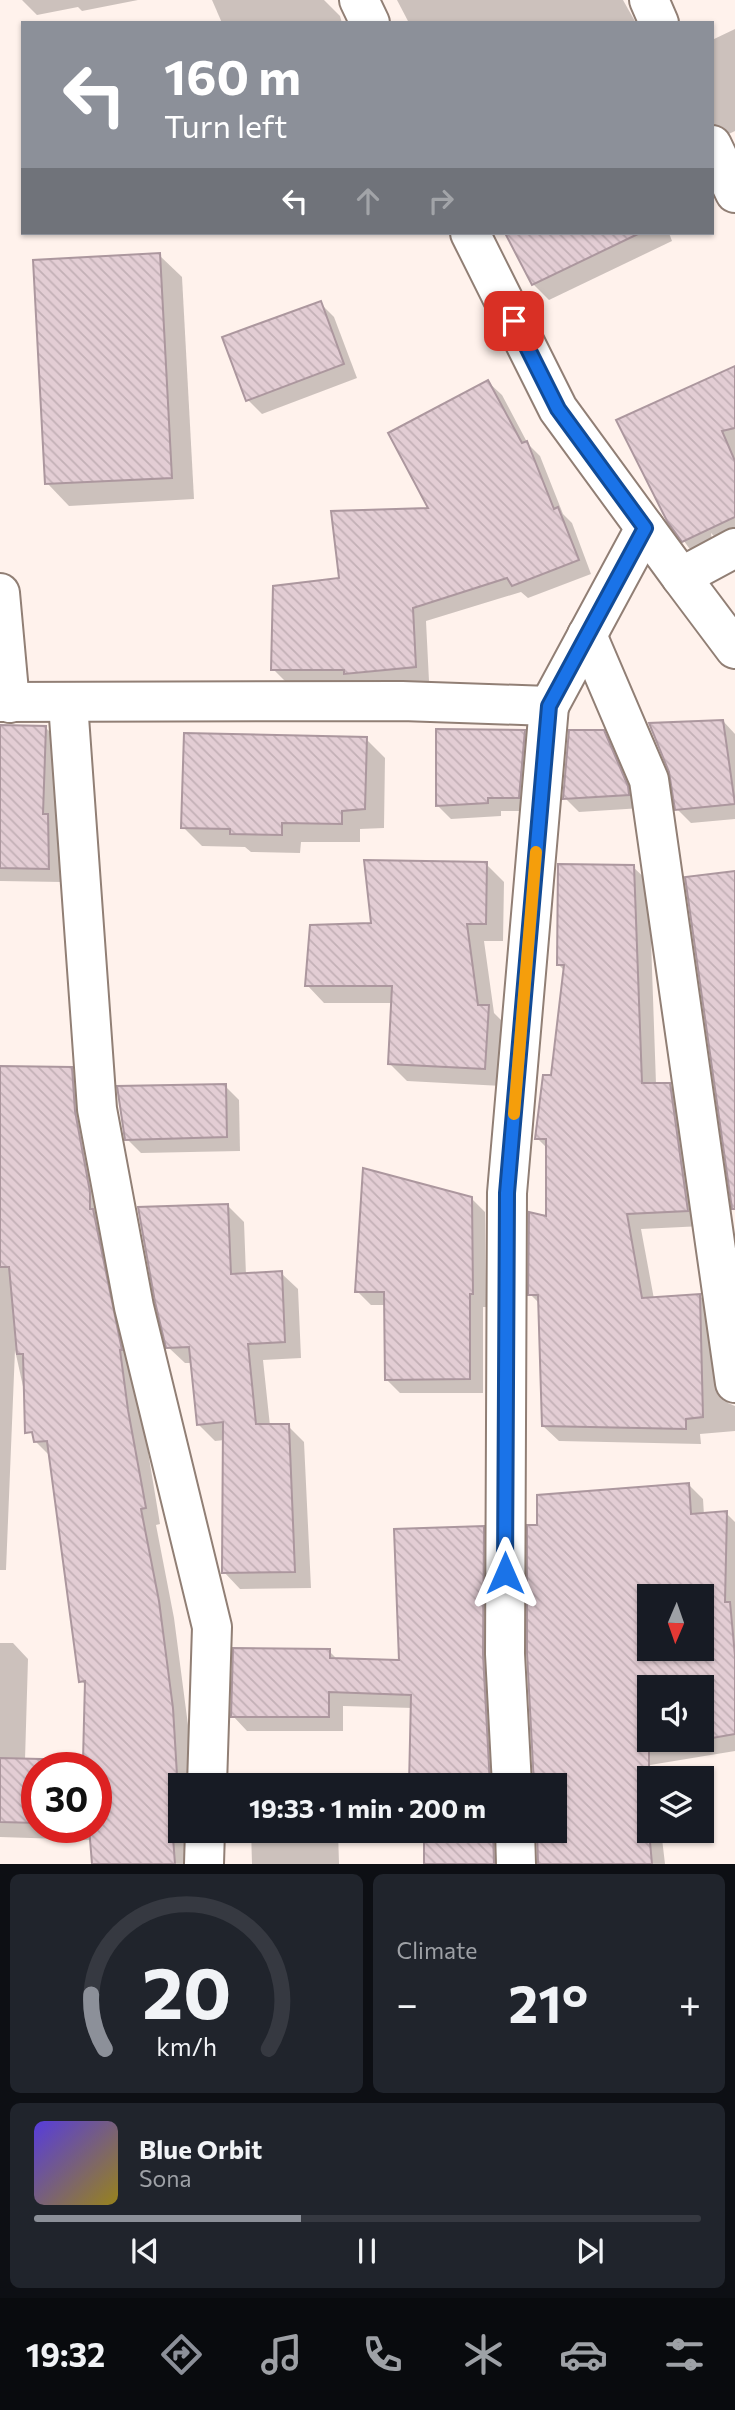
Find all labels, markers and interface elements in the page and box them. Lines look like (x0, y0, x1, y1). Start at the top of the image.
text: 160 m (164, 45, 301, 105)
icon: left (49, 49, 140, 140)
text: Turn left (164, 105, 288, 145)
icon: left (276, 182, 314, 220)
icon: ahead (349, 182, 387, 220)
icon: right (422, 182, 460, 220)
pin (484, 291, 544, 351)
icon: arrive (495, 302, 533, 340)
position arrow (468, 1536, 542, 1610)
north arrow (637, 1584, 714, 1661)
map controls (637, 1584, 714, 1843)
button: sound (637, 1675, 714, 1752)
speed limit sign: 30 (21, 1752, 112, 1843)
button: layers (637, 1766, 714, 1843)
text: 19:33 · 1 min · 200 m (249, 1792, 486, 1823)
text: Climate (397, 1936, 478, 1964)
text: 20 (142, 1946, 231, 2035)
text: 21° (509, 1970, 588, 2034)
text: − (397, 1979, 418, 2026)
text: + (679, 1979, 701, 2026)
text: km/h (156, 2031, 217, 2061)
text: Blue Orbit (139, 2133, 262, 2164)
text: Sona (139, 2164, 191, 2192)
icon: previous (126, 2232, 164, 2270)
icon: pause (348, 2232, 386, 2270)
icon: next (571, 2232, 609, 2270)
icon: directions (157, 2330, 206, 2379)
icon: music (257, 2330, 306, 2379)
icon: phone (358, 2330, 407, 2379)
icon: climate (459, 2330, 508, 2379)
icon: car (559, 2330, 608, 2379)
icon: filters (660, 2330, 709, 2379)
text: 19:32 (26, 2334, 105, 2374)

